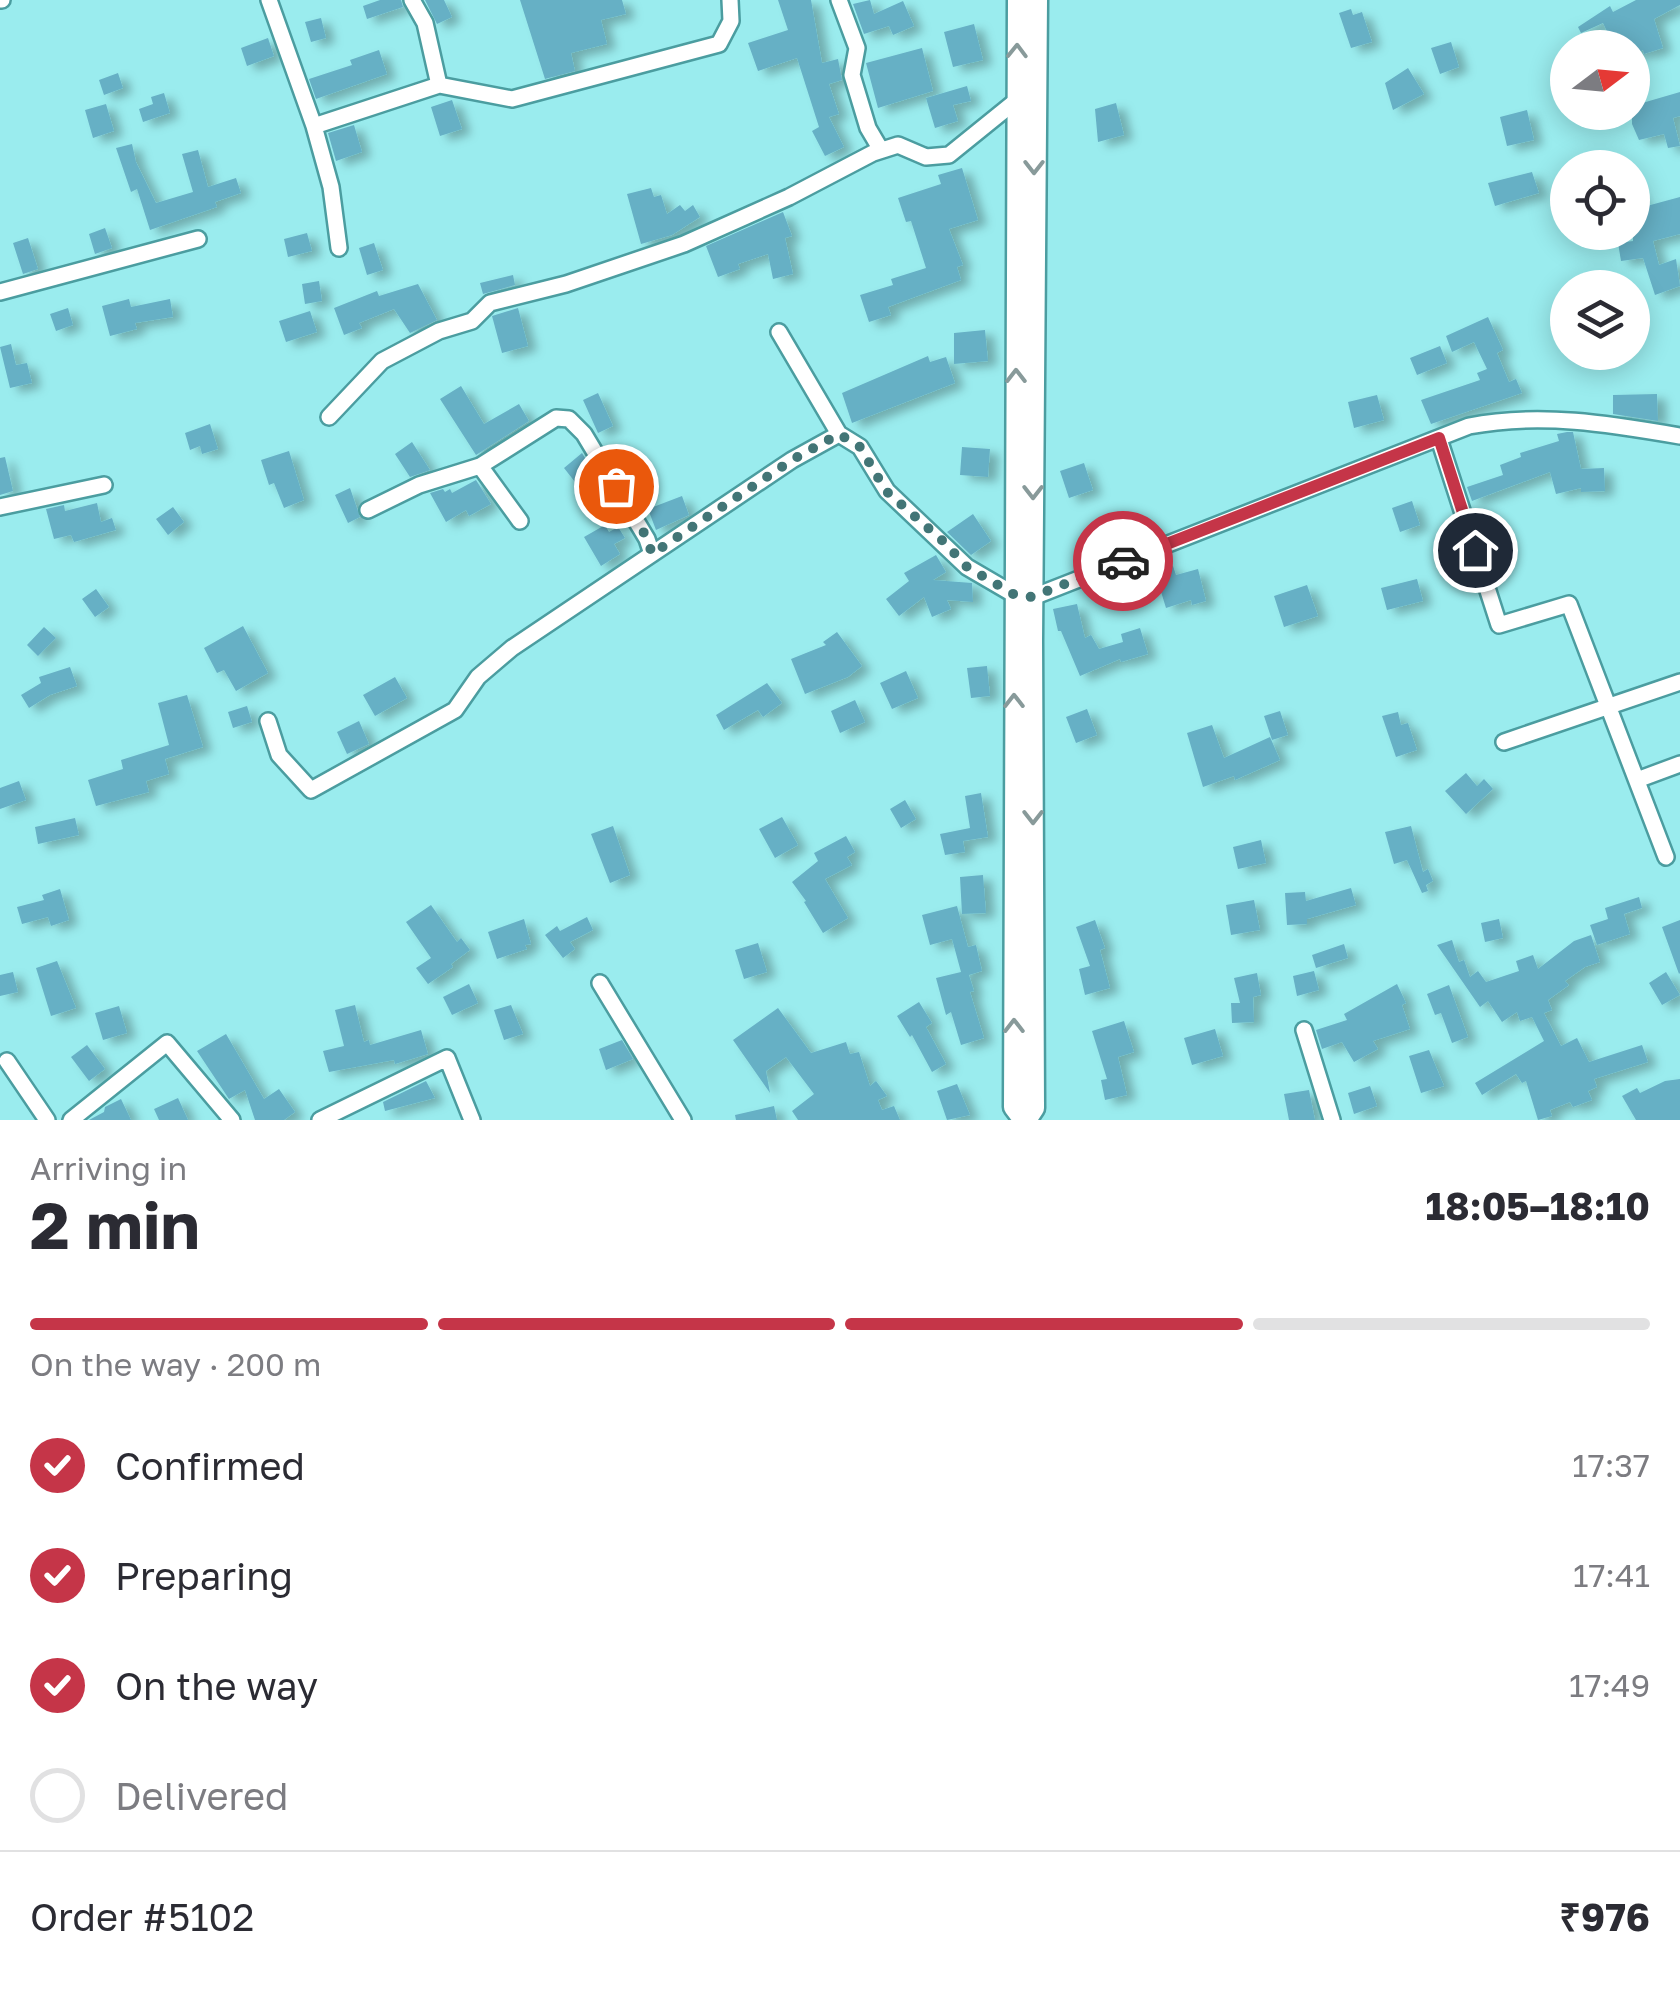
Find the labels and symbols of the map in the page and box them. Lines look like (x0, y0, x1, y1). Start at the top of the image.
north arrow (1550, 30, 1650, 130)
one-way arrow (1006, 43, 1028, 58)
one-way arrow (1023, 160, 1045, 176)
one-way arrow (1005, 368, 1027, 384)
pin (574, 444, 659, 529)
one-way arrow (1022, 486, 1044, 501)
pin (1433, 508, 1518, 593)
courier (1073, 511, 1173, 611)
one-way arrow (1003, 693, 1025, 708)
one-way arrow (1022, 810, 1044, 826)
one-way arrow (1003, 1018, 1025, 1034)

